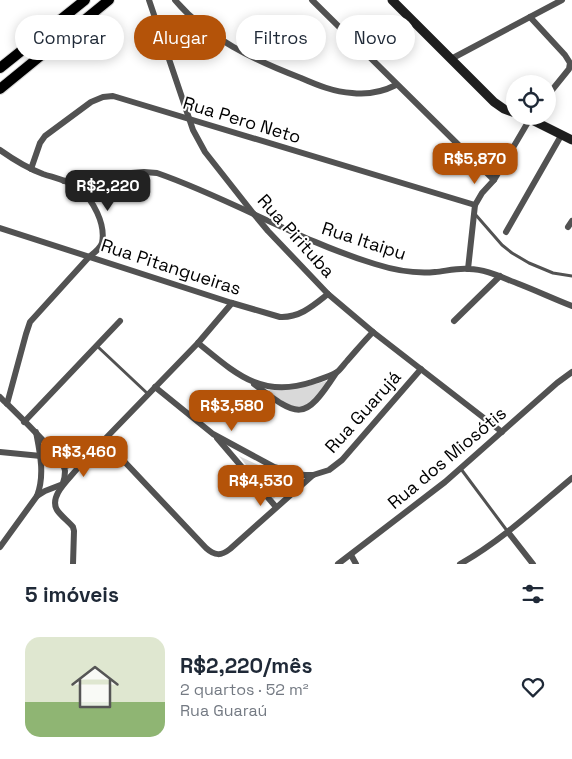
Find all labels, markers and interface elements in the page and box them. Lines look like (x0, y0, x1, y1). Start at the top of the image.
chip: Comprar (15, 15, 124, 60)
chip: Alugar (134, 15, 226, 60)
chip: Filtros (236, 15, 326, 60)
chip: Novo (336, 15, 415, 60)
map controls (506, 75, 556, 125)
button: locate (506, 75, 556, 125)
street label: Rua Pero Neto (180, 91, 304, 148)
pin: R$5,870 (429, 142, 521, 185)
text: R$5,870 (444, 148, 506, 169)
pin: R$2,220 (62, 170, 154, 212)
text: R$2,220 (76, 175, 140, 196)
street label: Rua Pirituba (253, 189, 340, 282)
street label: Rua Itaipu (319, 216, 409, 265)
street label: Rua Pitangueiras (98, 233, 244, 300)
street label: Rua Guarujá (320, 366, 406, 458)
pin: R$3,580 (186, 390, 278, 432)
text: R$3,580 (200, 395, 264, 416)
street label: Rua dos Miosótis (383, 401, 511, 514)
pin: R$3,460 (38, 436, 130, 478)
text: R$3,460 (52, 441, 116, 462)
pin: R$4,530 (215, 464, 307, 507)
text: R$4,530 (229, 470, 293, 491)
icon: filters (519, 580, 547, 608)
text: 5 imóveis (25, 581, 119, 608)
text: R$2,220/mês (180, 652, 312, 679)
icon: home (65, 657, 125, 717)
icon: heart (519, 673, 547, 701)
text: 2 quartos · 52 m² (180, 679, 309, 700)
text: Rua Guaraú (180, 700, 267, 721)

